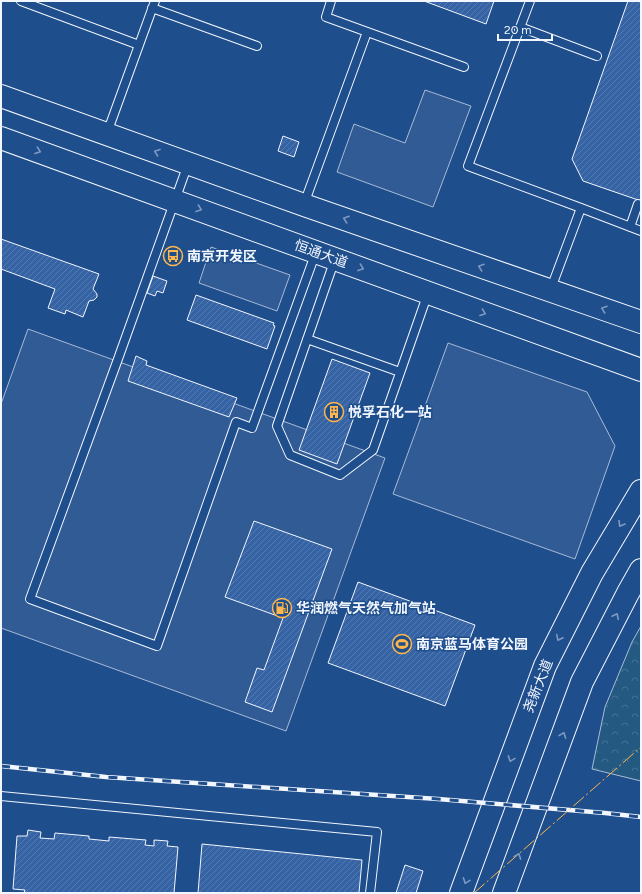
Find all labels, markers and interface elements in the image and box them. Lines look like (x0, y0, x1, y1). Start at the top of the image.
scale bar (498, 16, 552, 42)
text: 20 m (504, 23, 532, 37)
one-way arrow (34, 147, 41, 155)
one-way arrow (154, 148, 161, 157)
one-way arrow (196, 205, 203, 213)
one-way arrow (342, 215, 349, 224)
street label: 恒通大道 (292, 236, 350, 272)
bus stop icon: 南京开发区 (162, 245, 184, 267)
place label: 南京开发区 (187, 248, 257, 265)
one-way arrow (478, 263, 485, 271)
one-way arrow (357, 264, 364, 272)
one-way arrow (601, 306, 608, 314)
one-way arrow (480, 308, 487, 316)
building icon: 悦孚石化一站 (323, 401, 345, 423)
place label: 悦孚石化一站 (348, 404, 432, 421)
one-way arrow (618, 520, 626, 527)
fuel station icon: 华润燃气天然气加气站 (271, 597, 293, 619)
place label: 华润燃气天然气加气站 (296, 600, 436, 617)
one-way arrow (611, 613, 619, 620)
sports icon: 南京蓝马体育公园 (391, 633, 413, 655)
one-way arrow (556, 634, 564, 642)
place label: 南京蓝马体育公园 (416, 636, 528, 653)
street label: 尧新大道 (520, 657, 556, 715)
one-way arrow (558, 731, 567, 738)
one-way arrow (507, 755, 515, 762)
one-way arrow (513, 853, 521, 860)
one-way arrow (462, 877, 470, 884)

